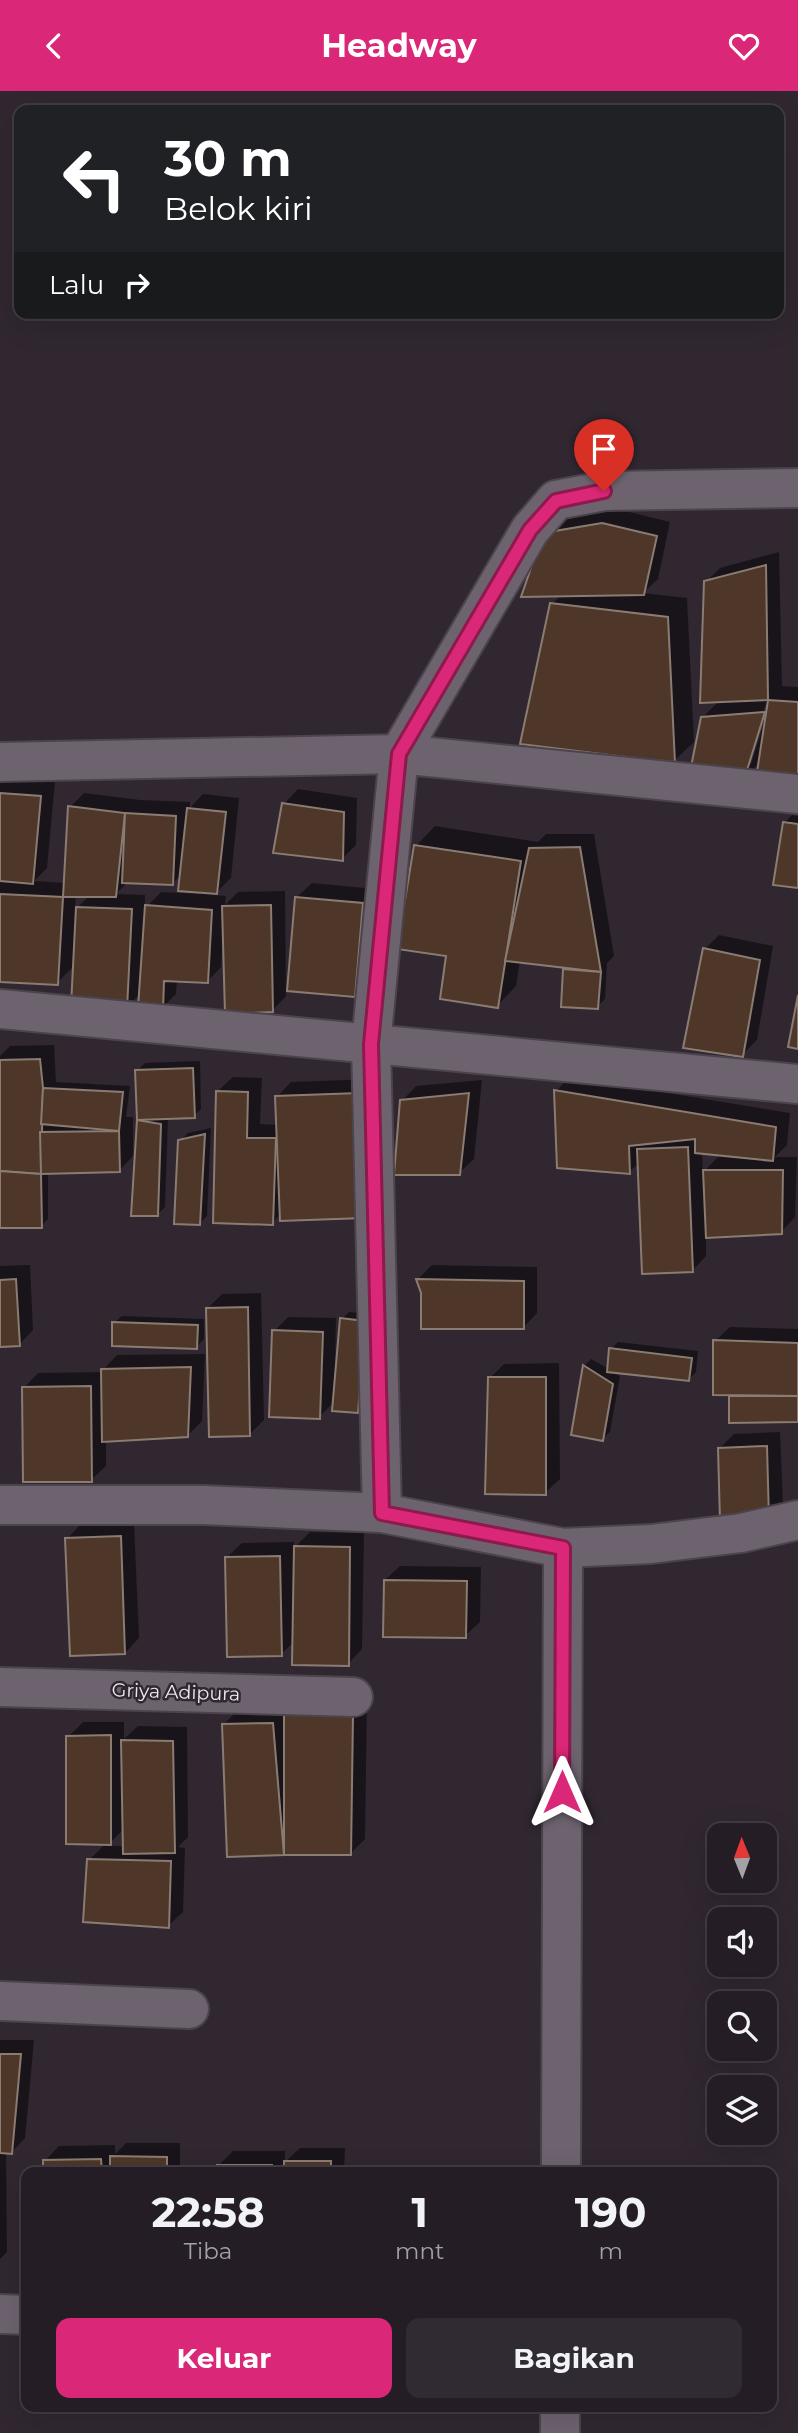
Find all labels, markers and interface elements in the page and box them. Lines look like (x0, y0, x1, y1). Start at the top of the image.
text: Headway (321, 26, 477, 65)
icon: back (35, 27, 73, 65)
icon: heart (725, 27, 763, 65)
text: 30 m (164, 129, 292, 188)
icon: left (49, 133, 140, 224)
text: Belok kiri (164, 189, 313, 228)
icon: right (118, 266, 156, 304)
text: Lalu (49, 269, 104, 301)
pin (574, 419, 634, 491)
icon: arrive (585, 430, 623, 468)
street label: Griya Adipura (111, 1678, 241, 1706)
position arrow (525, 1755, 599, 1829)
north arrow (707, 1823, 777, 1893)
map controls (707, 1823, 777, 2145)
button: sound (707, 1907, 777, 1977)
button: search (707, 1991, 777, 2061)
button: layers (707, 2075, 777, 2145)
text: 22:58 (151, 2186, 265, 2238)
text: 1 (412, 2186, 428, 2238)
text: 190 (575, 2186, 647, 2238)
text: Tiba (184, 2237, 232, 2265)
text: mnt (395, 2237, 444, 2265)
text: m (598, 2237, 623, 2265)
button: Keluar (56, 2318, 392, 2398)
button: Bagikan (406, 2318, 742, 2398)

